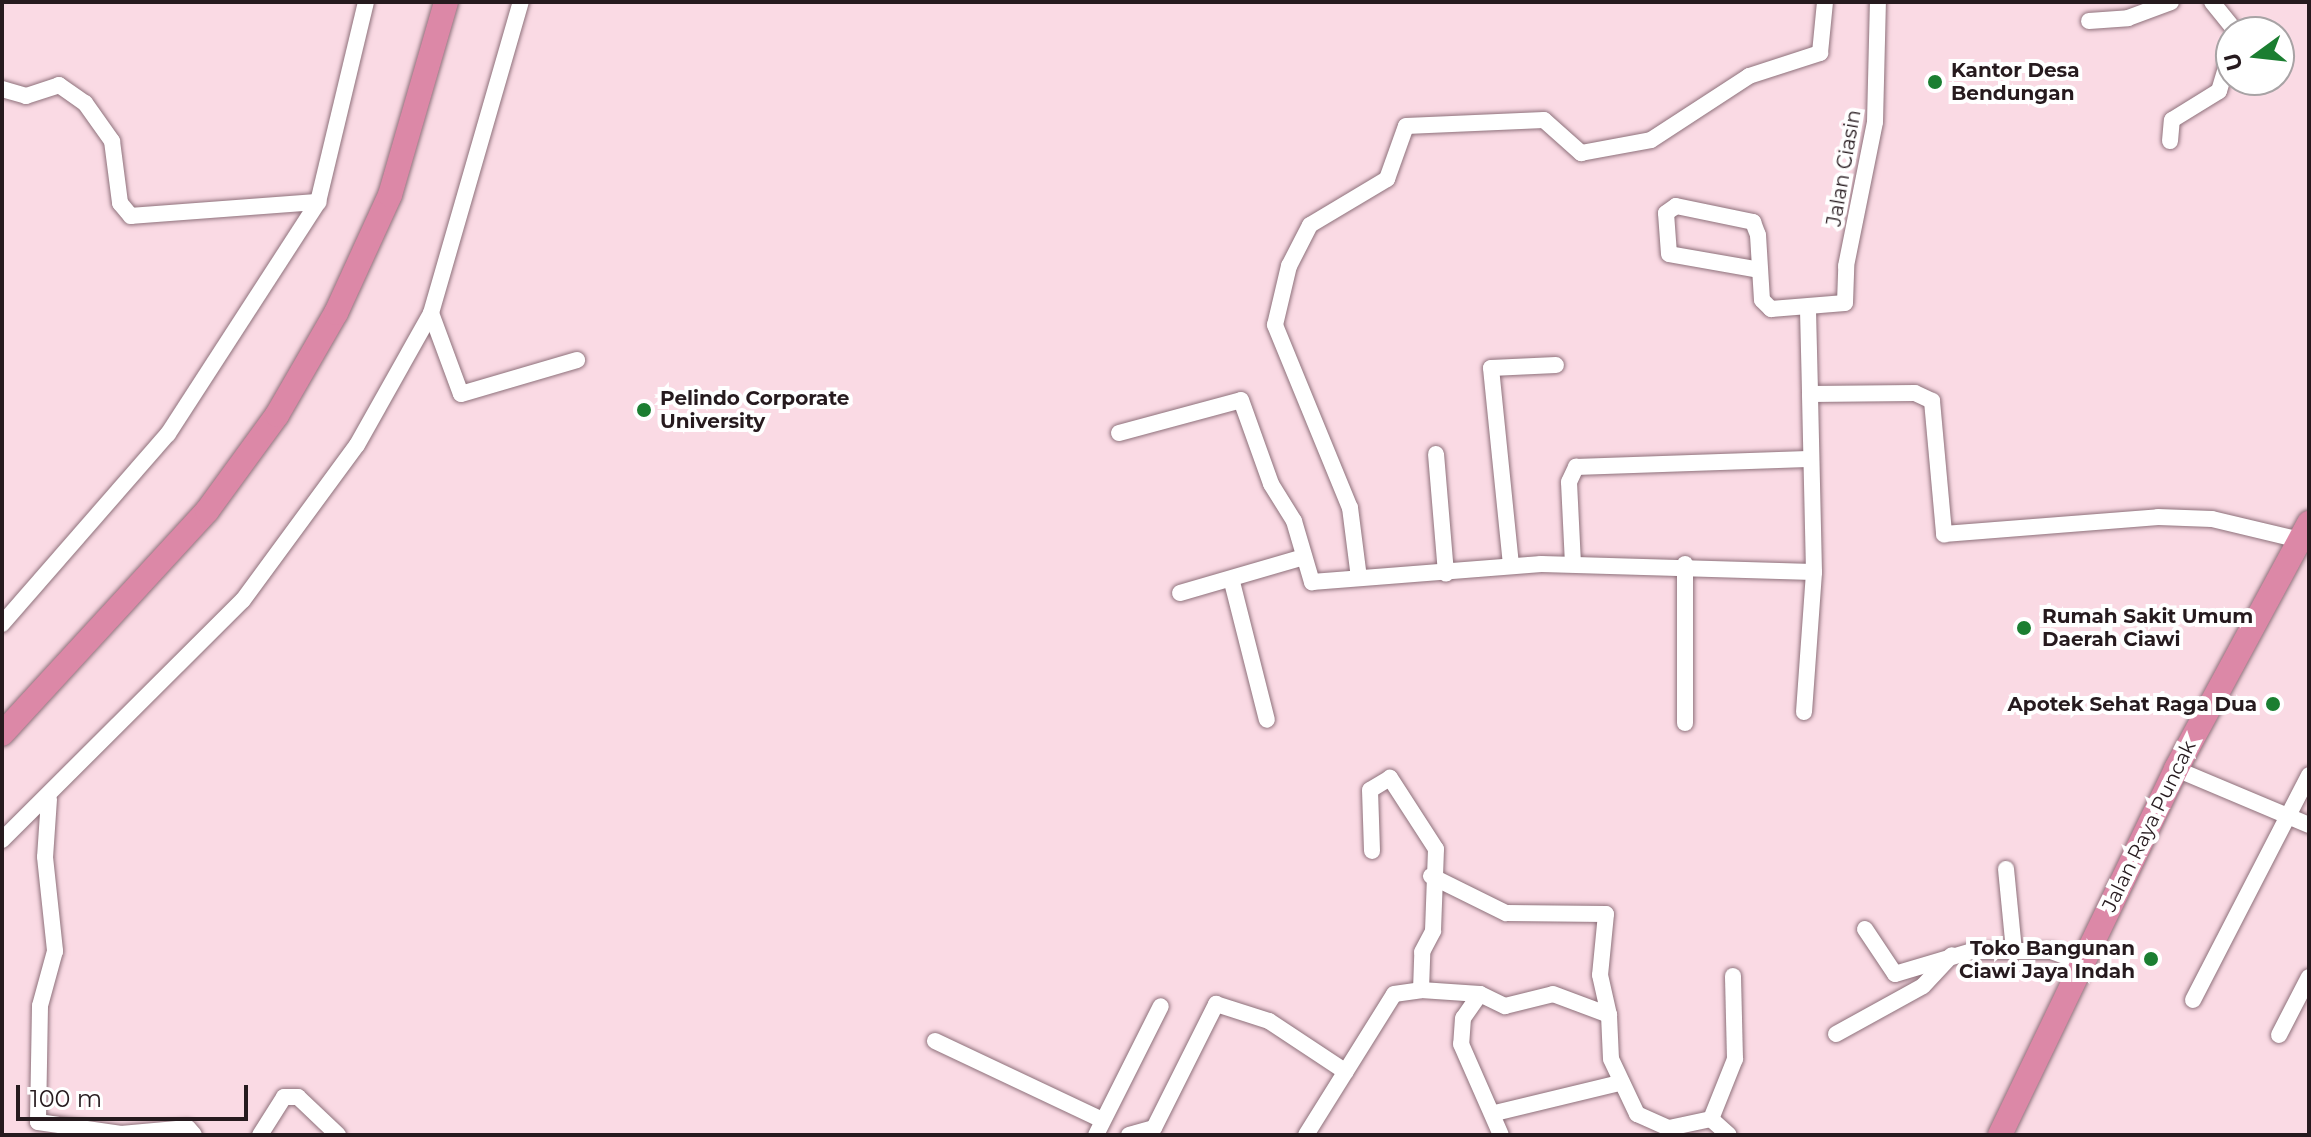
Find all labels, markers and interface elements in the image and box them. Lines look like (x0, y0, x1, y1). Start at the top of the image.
north arrow (2215, 16, 2295, 96)
text: U (2218, 50, 2249, 74)
place label: Kantor Desa Bendungan (1951, 58, 2080, 105)
marker: Kantor Desa Bendungan (1926, 73, 1944, 91)
street label: Jalan Ciasin (1822, 108, 1866, 228)
place label: Pelindo Corporate University (660, 386, 849, 433)
marker: Pelindo Corporate University (635, 401, 653, 419)
place label: Rumah Sakit Umum Daerah Ciawi (2042, 604, 2253, 651)
marker: Rumah Sakit Umum Daerah Ciawi (2013, 617, 2035, 639)
place label: Apotek Sehat Raga Dua (2008, 692, 2257, 716)
marker: Apotek Sehat Raga Dua (2264, 695, 2282, 713)
street label: Jalan Raya Puncak (2097, 737, 2201, 915)
place label: Toko Bangunan Ciawi Jaya Indah (1959, 936, 2135, 983)
marker: Toko Bangunan Ciawi Jaya Indah (2142, 950, 2160, 968)
scale bar (20, 1069, 252, 1119)
text: 100 m (30, 1084, 102, 1113)

